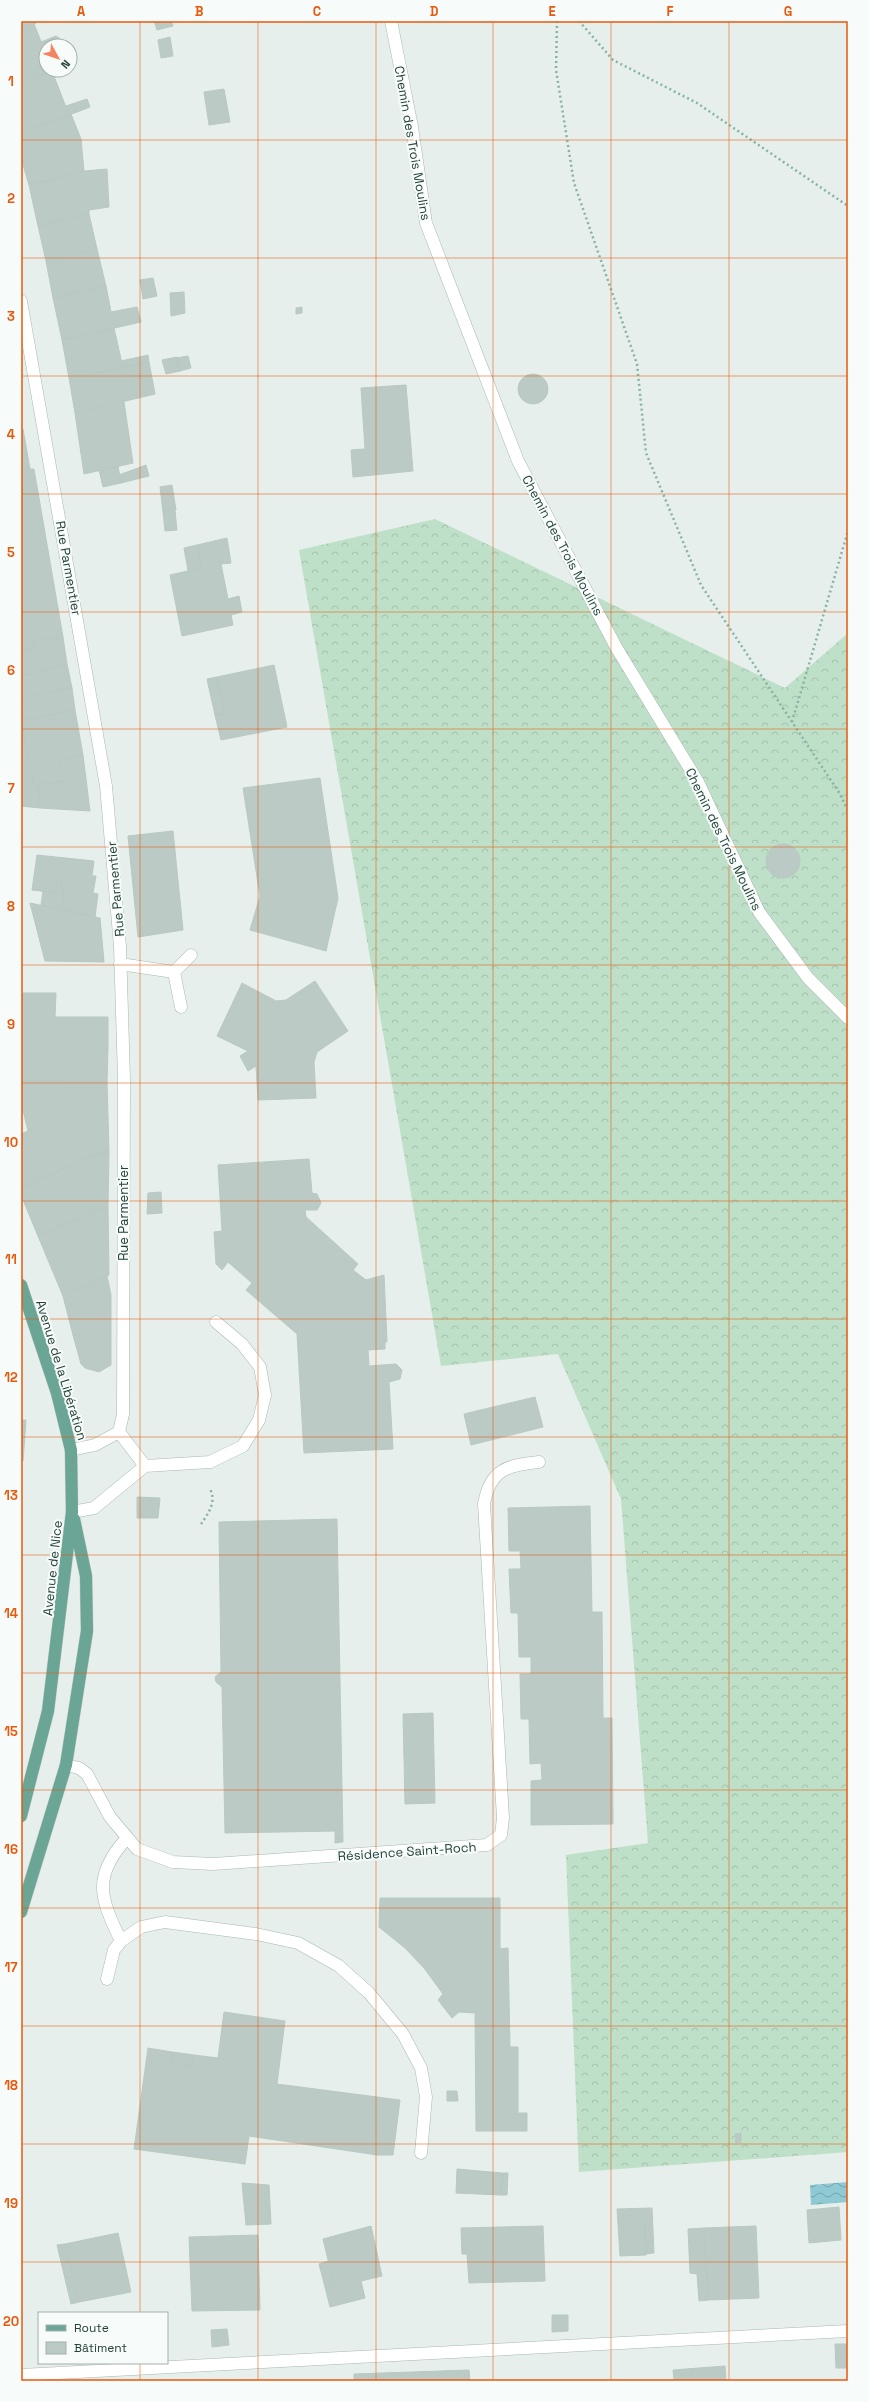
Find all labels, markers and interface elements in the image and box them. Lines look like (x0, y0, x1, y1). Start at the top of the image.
text: A (77, 3, 86, 20)
text: B (195, 3, 204, 20)
text: C (313, 3, 321, 20)
text: D (430, 3, 439, 20)
text: E (548, 3, 556, 20)
text: F (667, 3, 674, 20)
text: G (784, 3, 792, 20)
north arrow (38, 38, 78, 78)
text: N (58, 57, 73, 72)
street label: Chemin des Trois Moulins (391, 64, 435, 222)
text: 1 (8, 73, 14, 90)
text: 2 (7, 190, 15, 207)
text: 3 (7, 308, 15, 325)
text: 4 (7, 426, 15, 443)
street label: Chemin des Trois Moulins (518, 472, 607, 619)
street label: Rue Parmentier (52, 520, 85, 617)
text: 5 (7, 544, 15, 561)
text: 6 (7, 662, 15, 679)
street label: Chemin des Trois Moulins (682, 765, 766, 914)
text: 7 (7, 780, 15, 797)
street label: Rue Parmentier (103, 840, 128, 937)
text: 8 (7, 898, 15, 915)
text: 9 (7, 1016, 15, 1033)
text: 10 (4, 1134, 18, 1151)
street label: Rue Parmentier (115, 1165, 132, 1261)
text: 11 (5, 1251, 17, 1268)
street label: Avenue de la Libération (32, 1298, 91, 1442)
text: 12 (4, 1369, 18, 1386)
text: 13 (4, 1487, 18, 1504)
street label: Avenue de Nice (39, 1519, 66, 1617)
text: 14 (4, 1605, 18, 1622)
text: 15 (4, 1723, 18, 1740)
street label: Résidence Saint-Roch (337, 1838, 477, 1865)
text: 16 (4, 1841, 18, 1858)
text: 17 (4, 1959, 18, 1976)
text: 18 (4, 2077, 18, 2094)
text: 19 (4, 2195, 18, 2212)
legend (38, 2312, 168, 2364)
text: 20 (3, 2313, 19, 2330)
text: Route (74, 2320, 109, 2336)
text: Bâtiment (74, 2340, 127, 2356)

